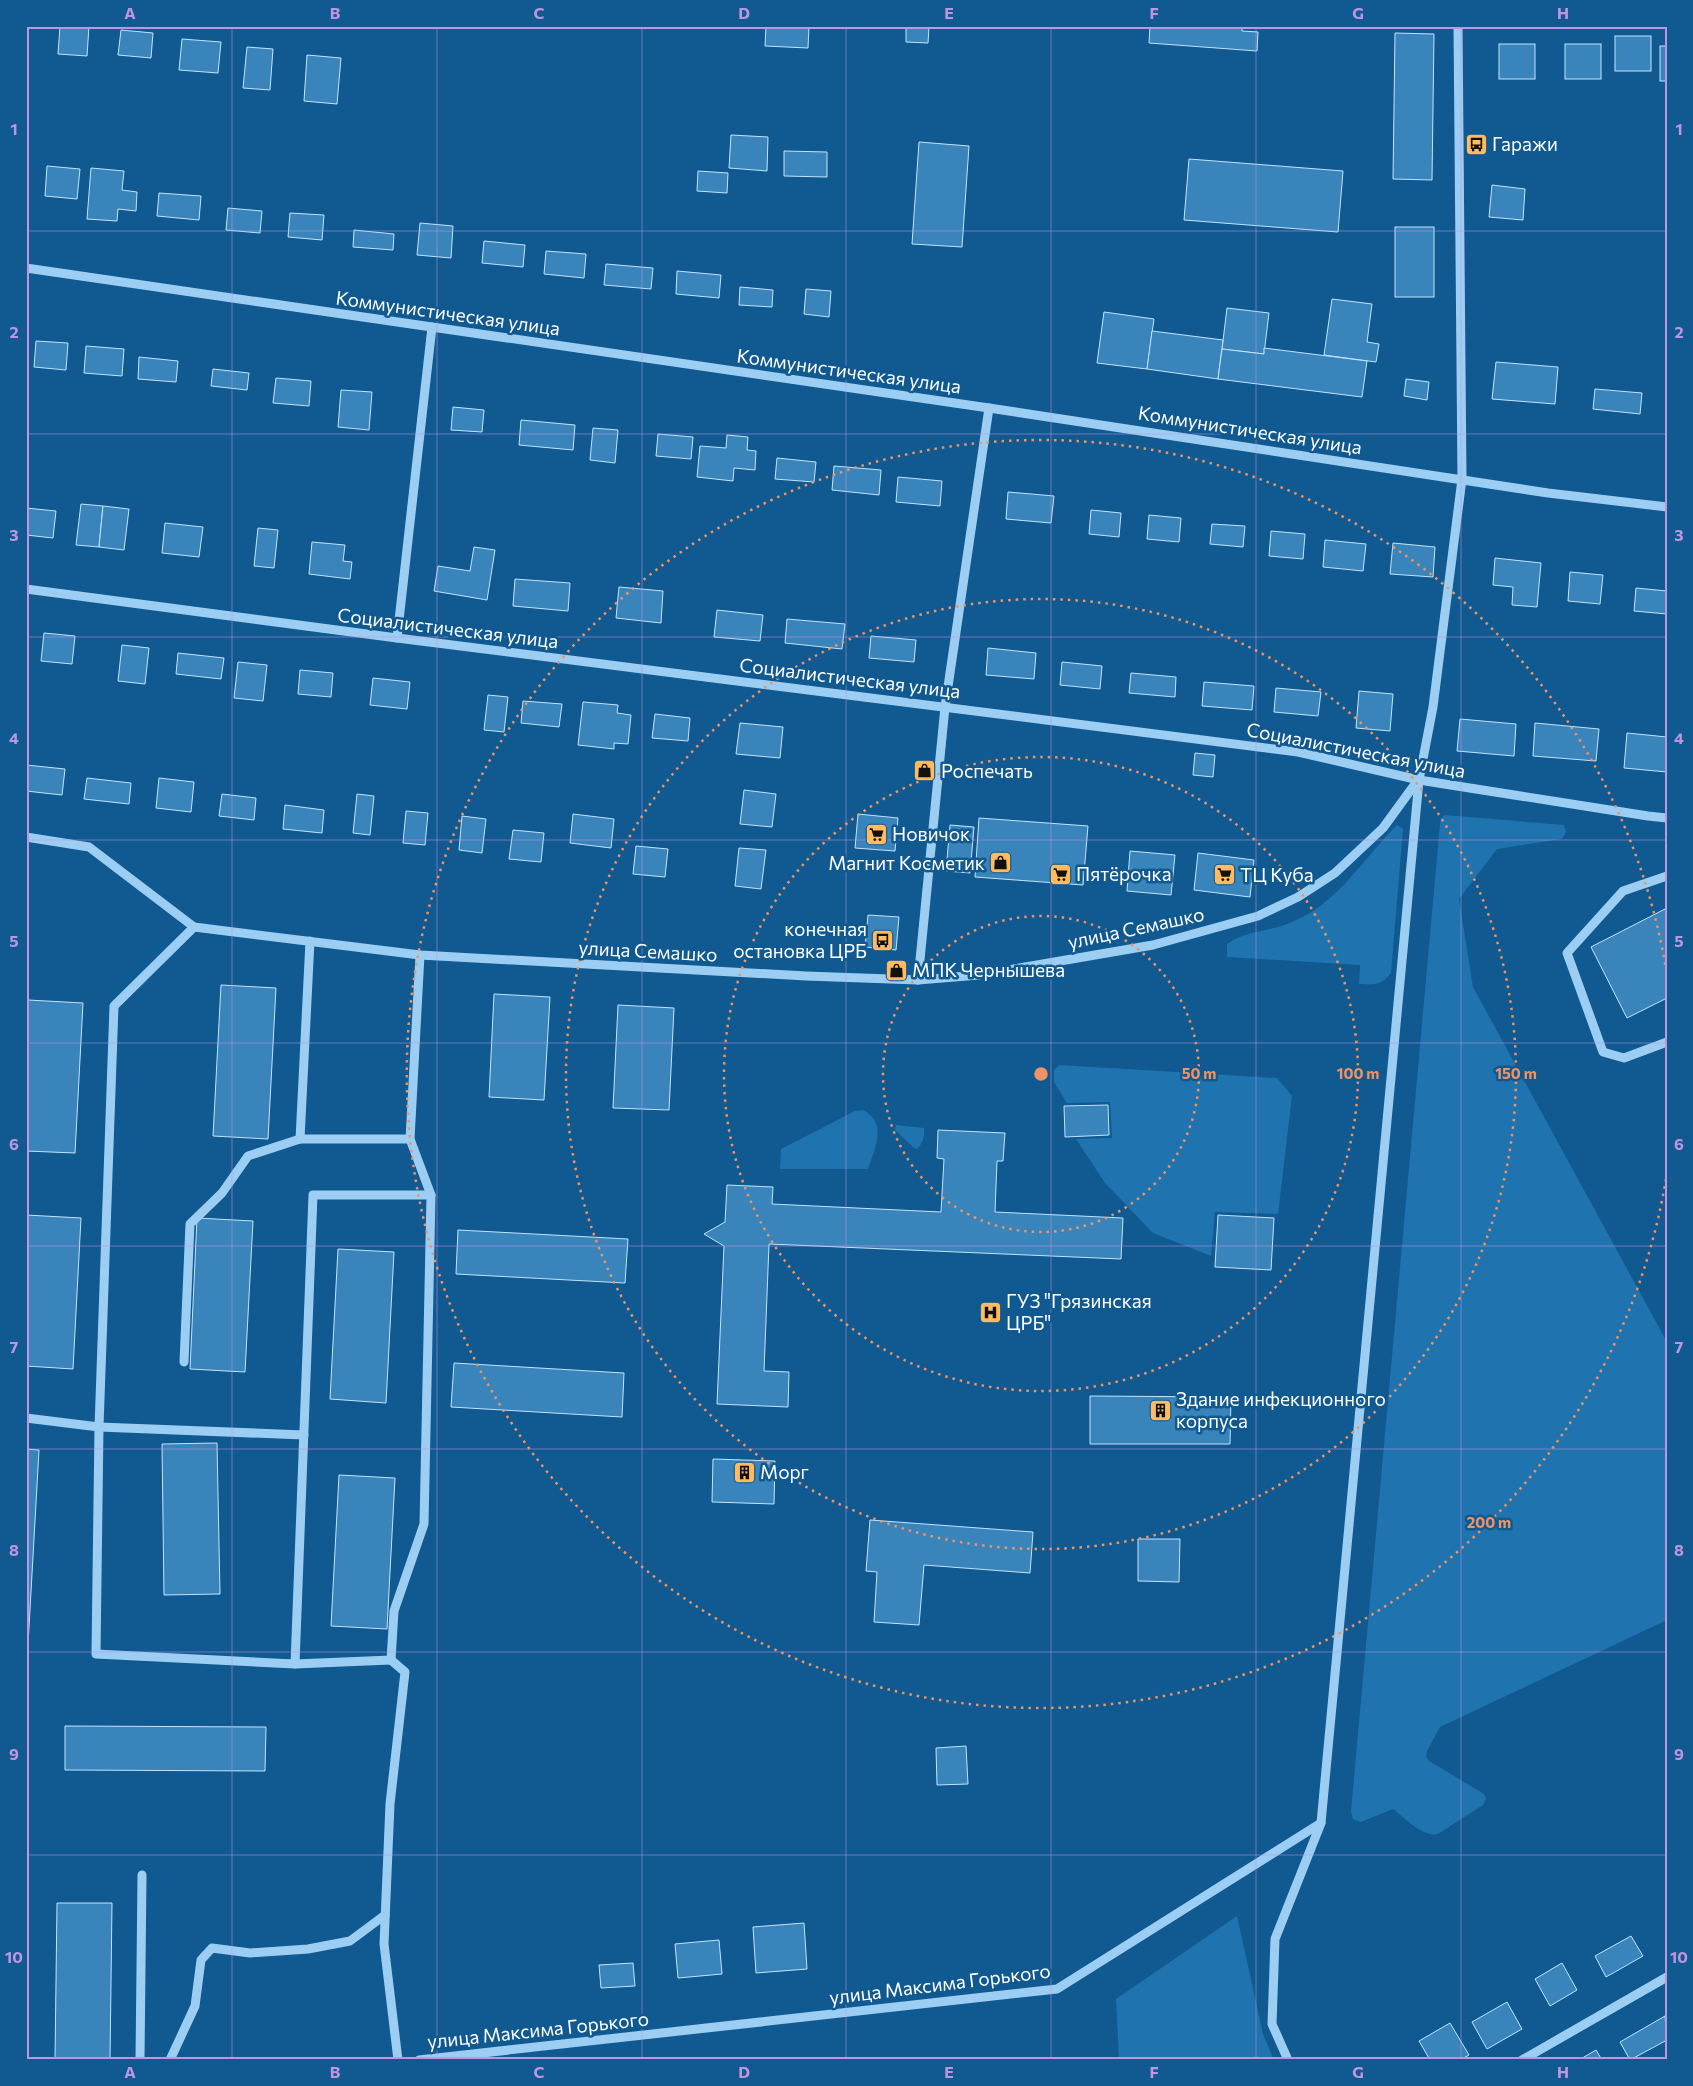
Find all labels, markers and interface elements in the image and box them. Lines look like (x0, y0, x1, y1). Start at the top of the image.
text: A (124, 3, 136, 22)
text: B (330, 3, 341, 22)
text: C (534, 3, 545, 22)
text: D (738, 3, 750, 22)
text: E (944, 3, 954, 22)
text: F (1149, 3, 1159, 22)
text: G (1352, 3, 1364, 22)
text: H (1557, 3, 1569, 22)
text: 1 (10, 119, 18, 138)
text: 1 (1675, 119, 1683, 138)
bus stop icon: Гаражи (1464, 132, 1488, 156)
place label: Гаражи (1492, 132, 1558, 155)
street label: Коммунистическая улица (334, 285, 562, 340)
text: 2 (9, 322, 19, 341)
text: 2 (1674, 322, 1684, 341)
street label: Коммунистическая улица (735, 343, 963, 398)
street label: Коммунистическая улица (1137, 400, 1364, 459)
text: 3 (9, 525, 19, 544)
text: 3 (1674, 525, 1684, 544)
street label: Социалистическая улица (336, 603, 560, 652)
street label: Социалистическая улица (738, 653, 962, 702)
street label: Социалистическая улица (1245, 717, 1467, 782)
text: 4 (9, 728, 19, 747)
text: 4 (1674, 728, 1684, 747)
shop icon: Роспечать (913, 759, 937, 783)
place label: Роспечать (941, 759, 1033, 782)
supermarket icon: Новичок (864, 822, 888, 846)
place label: Новичок (892, 822, 970, 845)
place label: Магнит Косметик (828, 851, 985, 874)
shop icon: Магнит Косметик (989, 851, 1013, 875)
supermarket icon: Пятёрочка (1048, 862, 1072, 886)
place label: Пятёрочка (1076, 862, 1172, 885)
supermarket icon: ТЦ Куба (1212, 863, 1236, 887)
place label: ТЦ Куба (1240, 863, 1314, 886)
street label: улица Семашко (1066, 902, 1206, 953)
place label: конечная остановка ЦРБ (733, 917, 867, 962)
bus stop icon: конечная остановка ЦРБ (871, 928, 895, 952)
text: 5 (9, 931, 19, 950)
text: 5 (1674, 931, 1684, 950)
street label: улица Семашко (578, 935, 718, 966)
shop icon: МПК Чернышева (884, 958, 908, 982)
place label: МПК Чернышева (912, 958, 1065, 981)
text: 50 m (1182, 1064, 1216, 1082)
text: 100 m (1337, 1064, 1379, 1082)
text: 150 m (1495, 1064, 1537, 1082)
centre of rings (1032, 1065, 1050, 1083)
text: 6 (9, 1134, 19, 1153)
text: 6 (1674, 1134, 1684, 1153)
place label: ГУЗ "Грязинская ЦРБ" (1006, 1289, 1152, 1334)
hospital icon: ГУЗ "Грязинская ЦРБ" (978, 1300, 1002, 1324)
text: 7 (10, 1337, 19, 1356)
text: 7 (1675, 1337, 1684, 1356)
place label: Здание инфекционного корпуса (1176, 1387, 1386, 1432)
building icon: Здание инфекционного корпуса (1148, 1398, 1172, 1422)
building icon: Морг (732, 1460, 756, 1484)
place label: Морг (760, 1460, 809, 1483)
text: 200 m (1467, 1513, 1511, 1531)
text: 8 (9, 1540, 19, 1559)
text: 8 (1674, 1540, 1684, 1559)
text: 9 (9, 1744, 19, 1763)
text: 9 (1674, 1744, 1684, 1763)
text: 10 (5, 1947, 23, 1966)
text: 10 (1670, 1947, 1688, 1966)
street label: улица Максима Горького (828, 1959, 1052, 2008)
street label: улица Максима Горького (426, 2006, 650, 2053)
text: A (124, 2062, 136, 2081)
text: B (330, 2062, 341, 2081)
text: C (534, 2062, 545, 2081)
text: D (738, 2062, 750, 2081)
text: E (944, 2062, 954, 2081)
text: F (1149, 2062, 1159, 2081)
text: G (1352, 2062, 1364, 2081)
text: H (1557, 2062, 1569, 2081)

